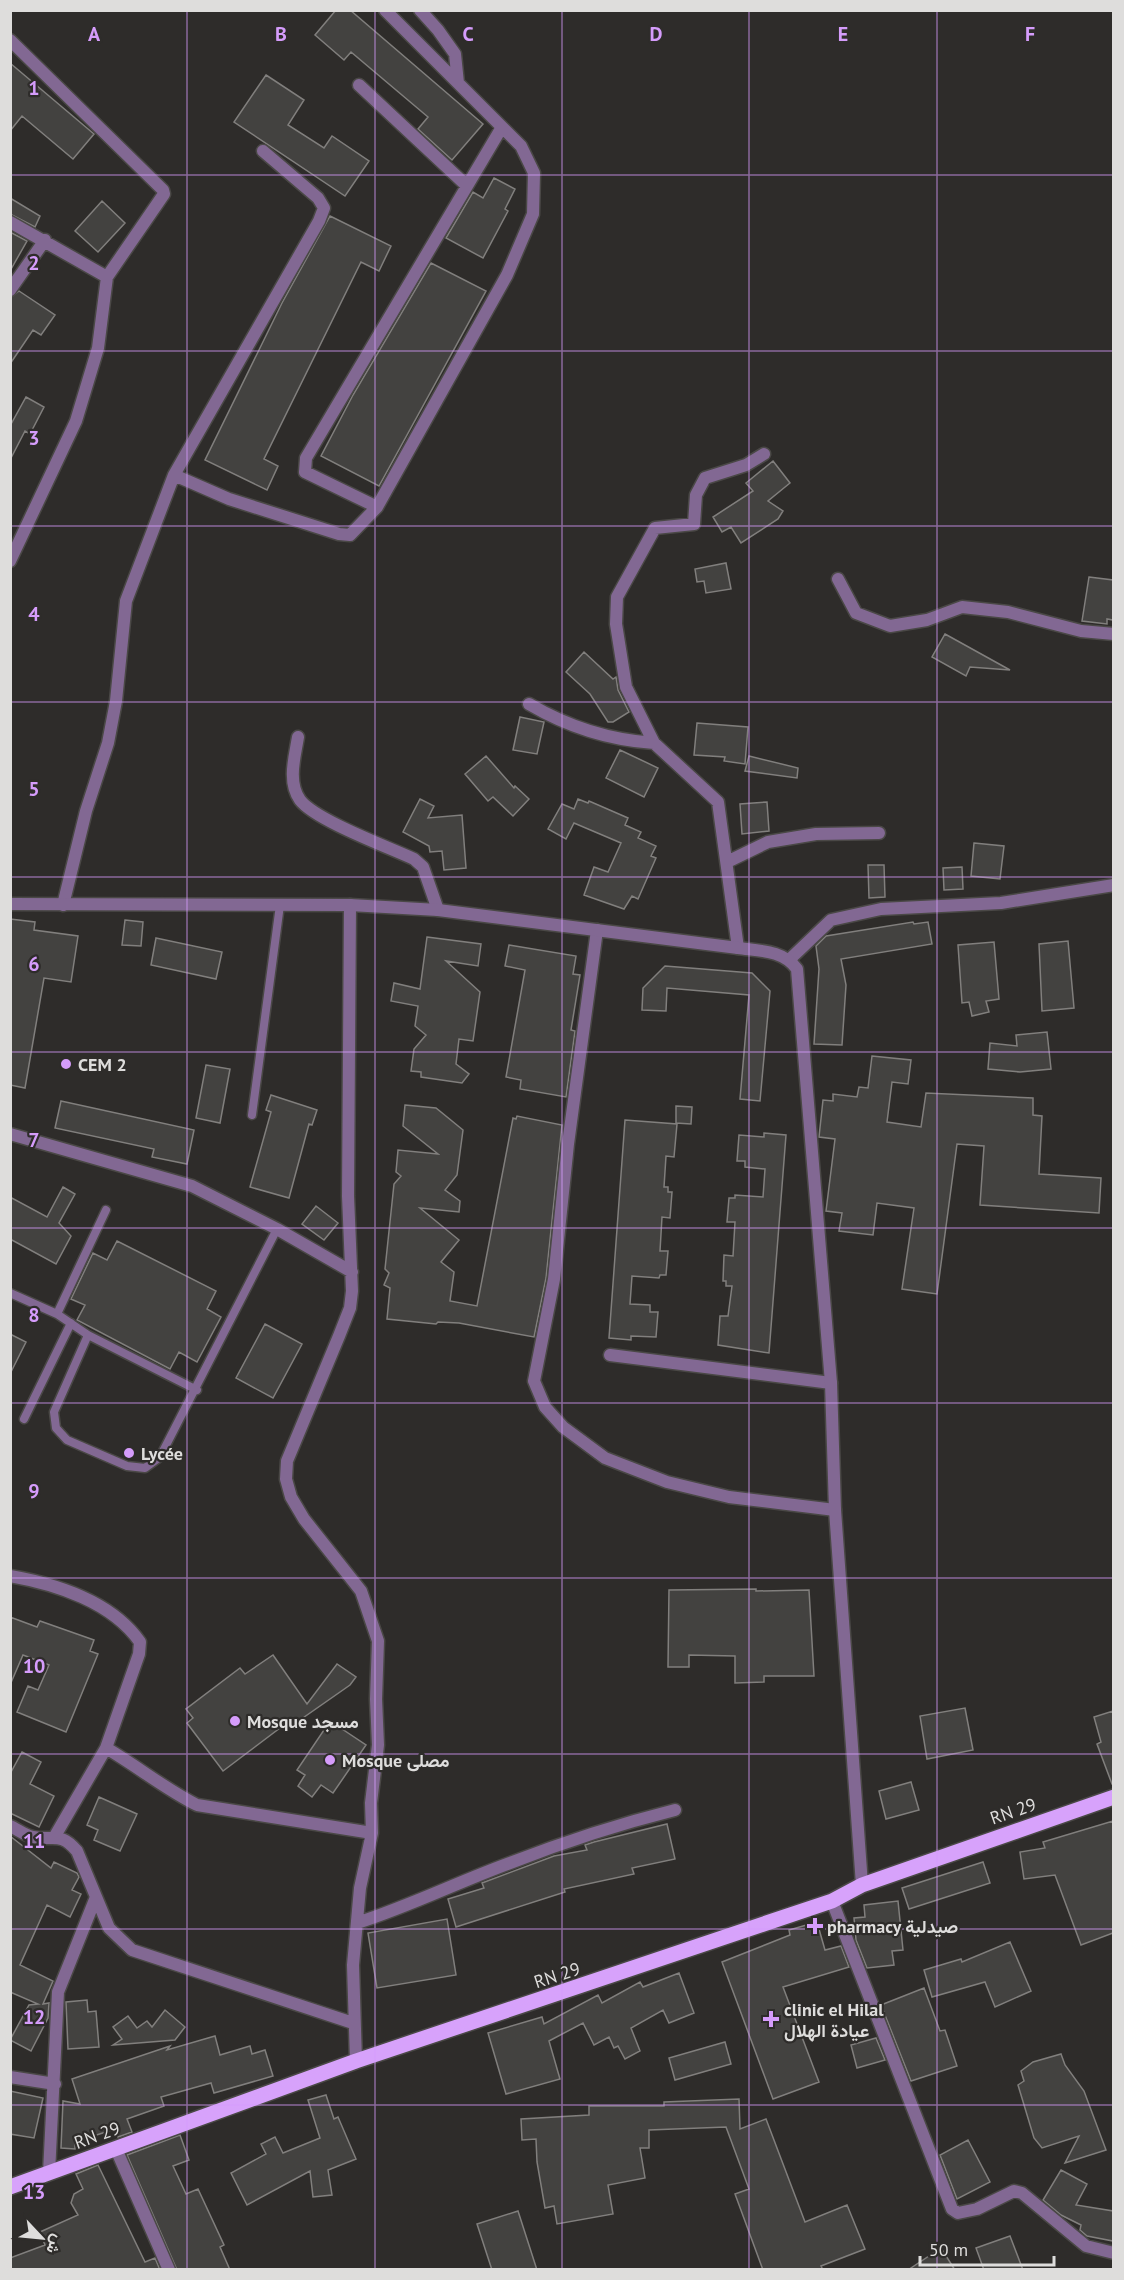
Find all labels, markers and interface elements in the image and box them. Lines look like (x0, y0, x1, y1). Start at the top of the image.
text: A (88, 21, 101, 47)
text: B (275, 21, 287, 47)
text: C (462, 21, 474, 47)
text: D (650, 21, 663, 47)
text: E (838, 21, 848, 47)
text: F (1025, 21, 1035, 47)
text: 1 (28, 75, 40, 101)
text: 2 (28, 250, 40, 276)
text: 3 (28, 425, 40, 451)
text: 4 (28, 601, 40, 627)
text: 5 (28, 776, 40, 802)
text: 6 (28, 951, 40, 977)
place label: CEM 2 (78, 1053, 127, 1076)
marker: CEM 2 (59, 1057, 73, 1071)
text: 7 (28, 1127, 40, 1153)
text: 8 (28, 1302, 40, 1328)
place label: Lycée (141, 1442, 183, 1465)
marker: Lycée (122, 1446, 136, 1460)
text: 9 (28, 1478, 40, 1504)
text: 10 (23, 1653, 45, 1679)
place label: Mosque مسجد (247, 1710, 359, 1733)
marker: Mosque مسجد (228, 1714, 242, 1728)
place label: Mosque مصلى (342, 1749, 450, 1772)
marker: Mosque مصلى (323, 1753, 337, 1767)
street label: RN 29 (987, 1792, 1039, 1830)
text: 11 (23, 1828, 45, 1854)
place label: pharmacy صيدلية (827, 1915, 958, 1938)
marker: pharmacy صيدلية (808, 1919, 822, 1933)
street label: RN 29 (531, 1957, 583, 1993)
place label: clinic el Hilal عيادة الهلال (784, 1998, 884, 2042)
text: 12 (23, 2004, 45, 2030)
marker: clinic el Hilal عيادة الهلال (762, 2010, 780, 2028)
street label: RN 29 (71, 2116, 123, 2154)
text: 13 (23, 2179, 45, 2205)
north arrow (12, 2208, 72, 2268)
scale bar (920, 2229, 1054, 2267)
text: ش (42, 2232, 69, 2258)
text: 50 m (929, 2238, 968, 2261)

